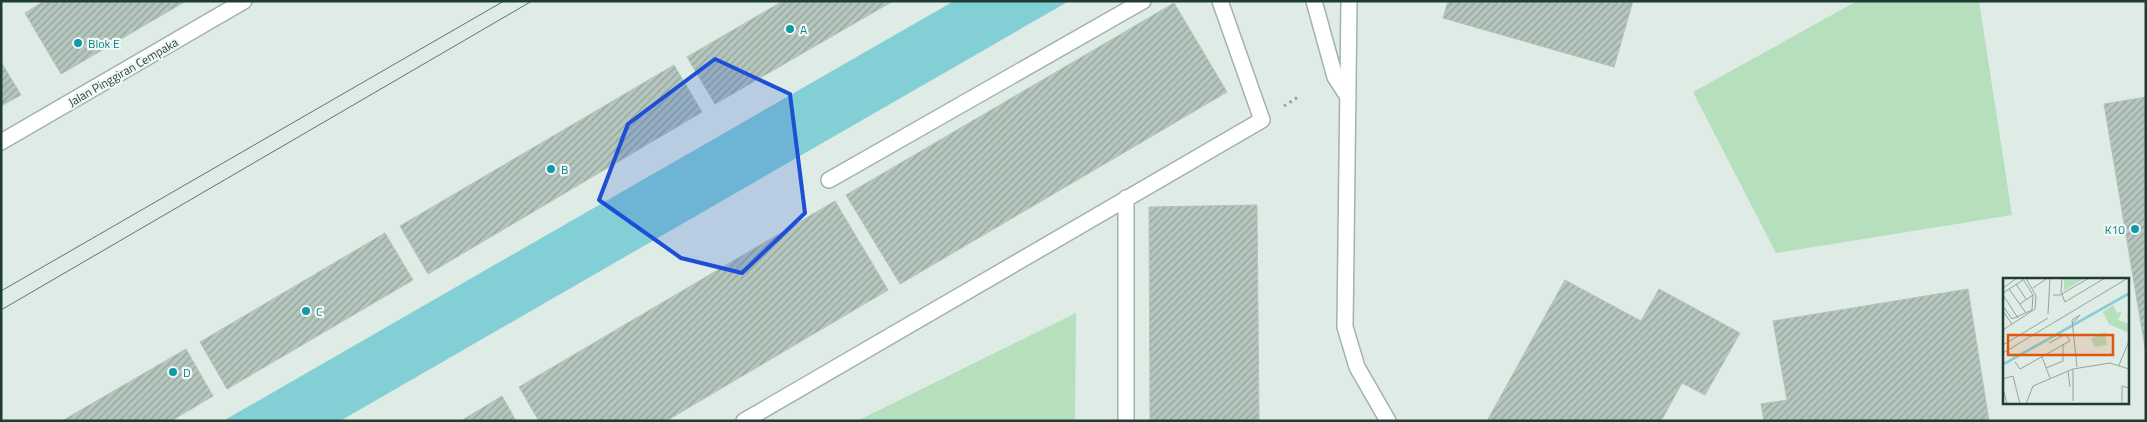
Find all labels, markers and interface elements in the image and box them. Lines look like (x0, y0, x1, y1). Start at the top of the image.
place label: A (800, 20, 807, 39)
marker: A (784, 23, 796, 35)
street label: Jalan Pinggiran Cempaka (64, 33, 182, 111)
place label: Blok E (88, 34, 120, 53)
marker: Blok E (72, 37, 84, 49)
place label: B (561, 160, 568, 179)
marker: B (545, 163, 557, 175)
place label: K10 (2105, 220, 2125, 239)
marker: K10 (2129, 223, 2141, 235)
inset map (2003, 278, 2130, 404)
place label: C (316, 302, 323, 321)
marker: C (300, 305, 312, 317)
place label: D (183, 363, 191, 382)
marker: D (167, 366, 179, 378)

